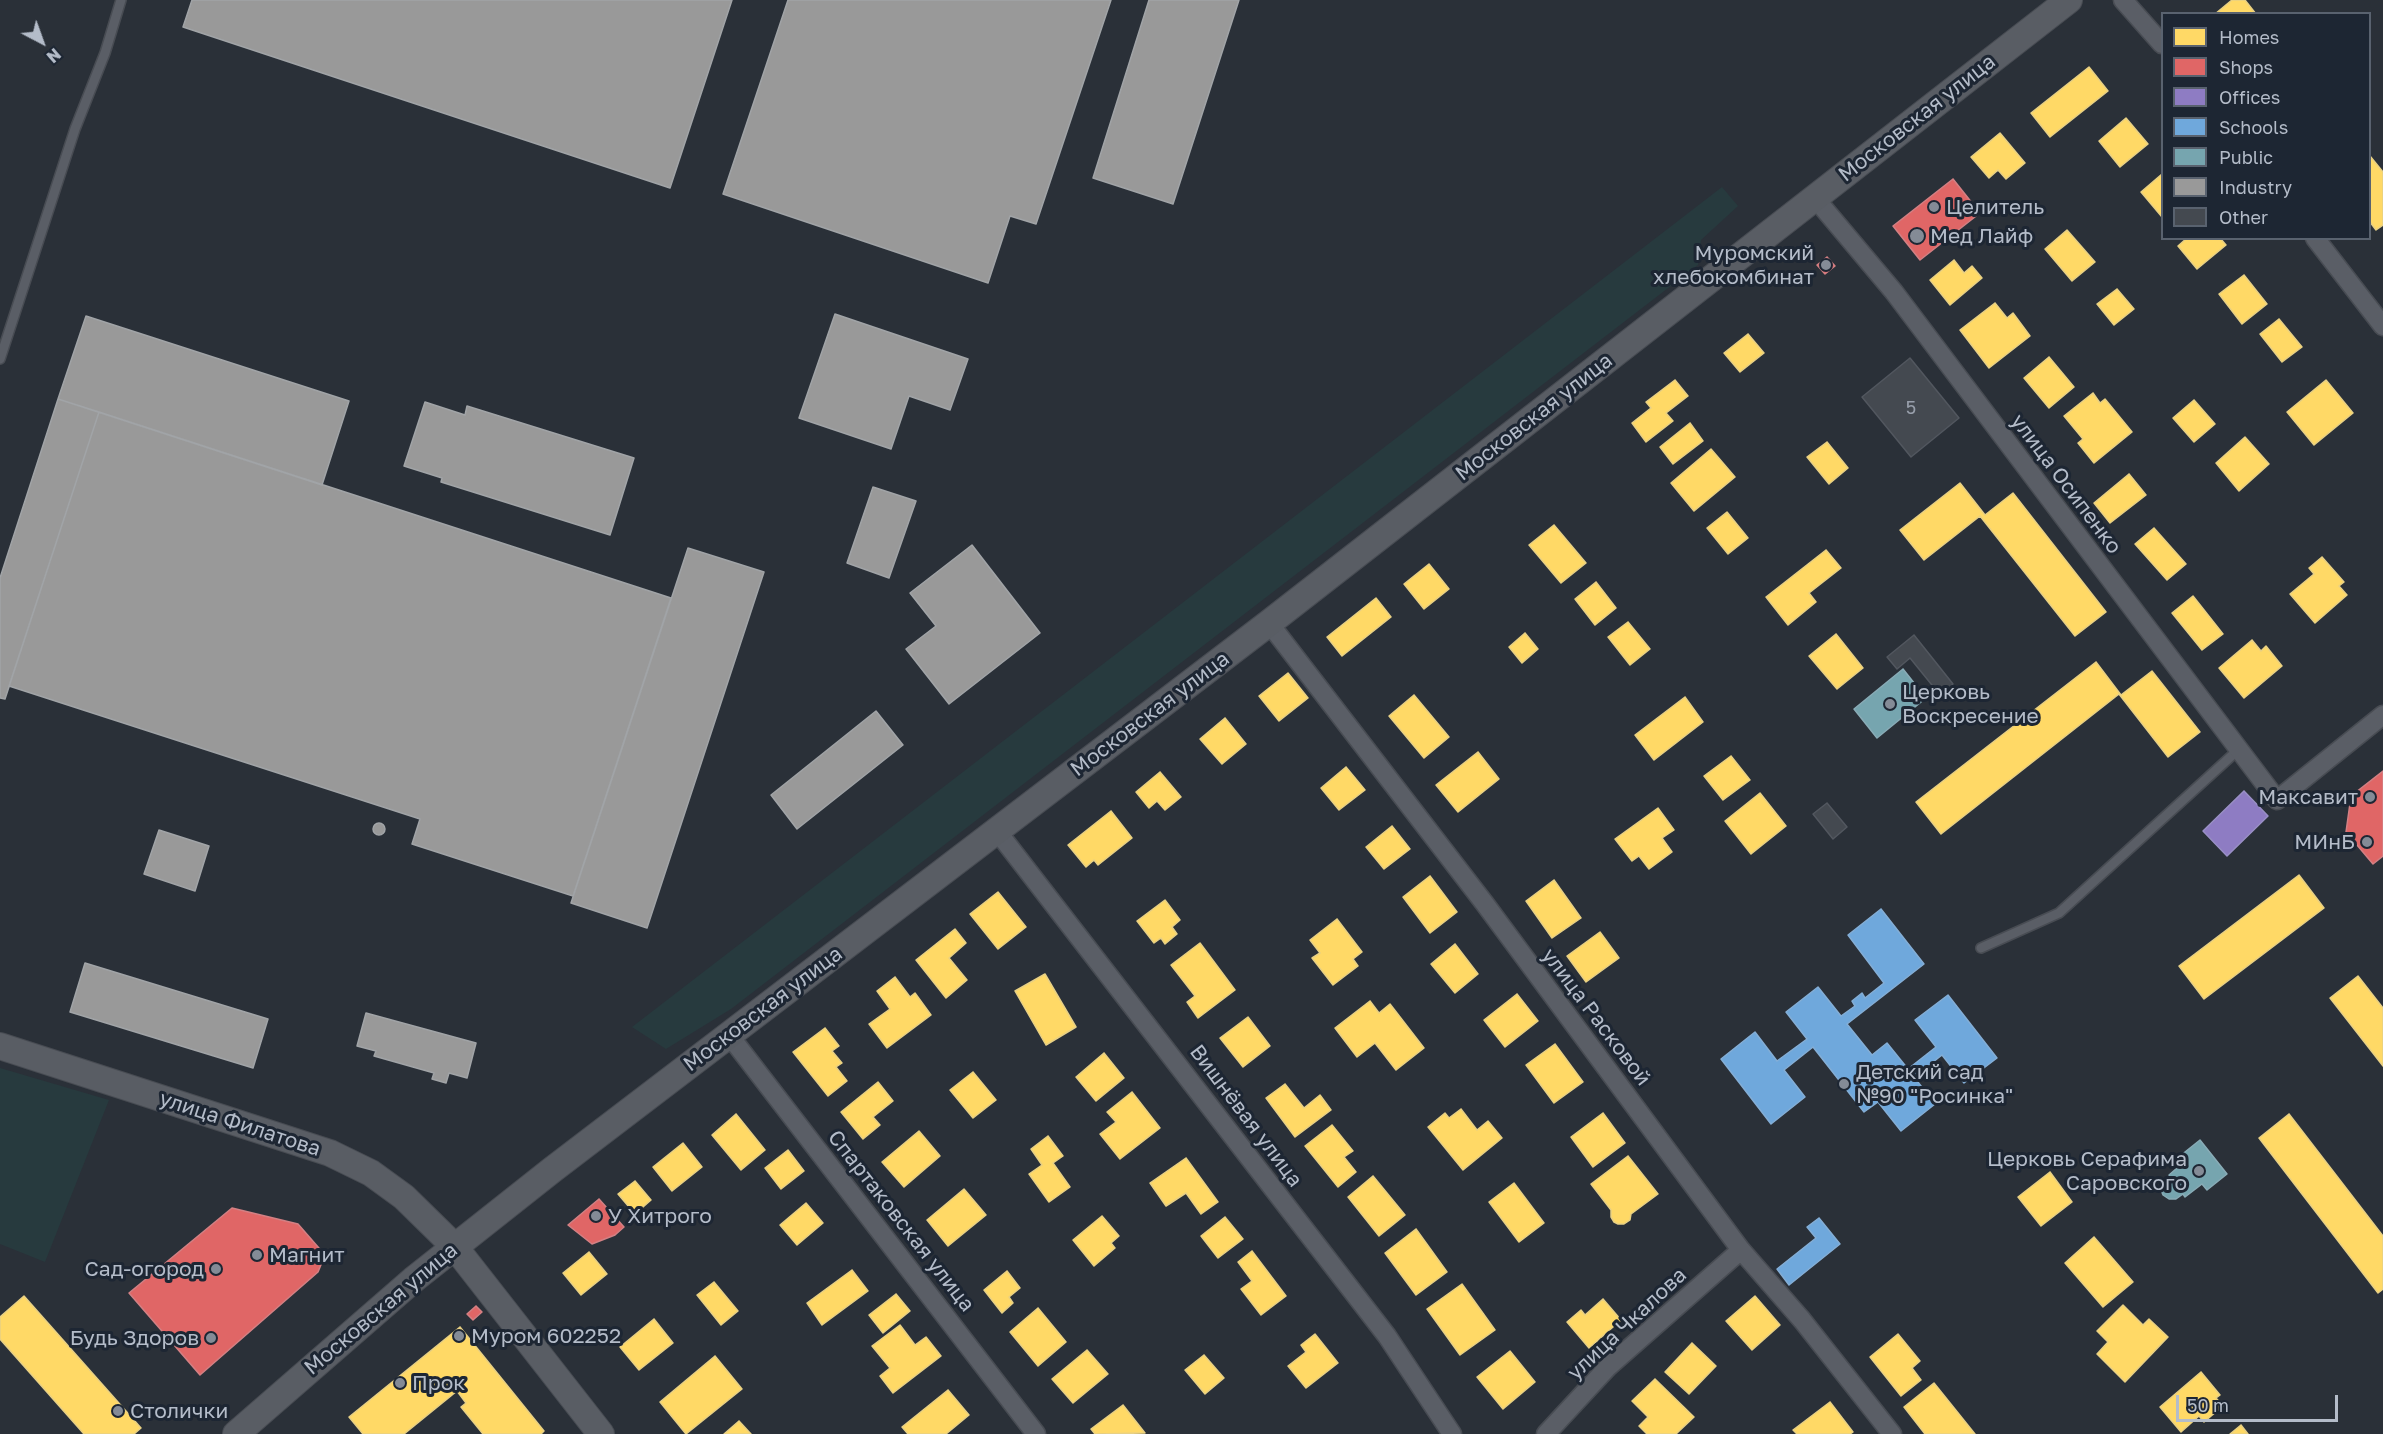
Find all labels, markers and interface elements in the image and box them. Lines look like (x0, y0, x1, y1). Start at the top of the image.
north arrow (12, 12, 72, 72)
legend (2161, 12, 2371, 240)
text: Homes (2219, 26, 2279, 48)
text: N (43, 44, 65, 67)
street label: Московская улица (1834, 49, 2000, 187)
text: Shops (2219, 56, 2273, 78)
text: Offices (2219, 86, 2280, 108)
text: Schools (2219, 116, 2288, 138)
text: Public (2219, 146, 2273, 168)
text: Industry (2219, 176, 2292, 198)
place label: Целитель (1946, 194, 2044, 220)
marker: Целитель (1927, 200, 1941, 214)
text: Other (2219, 206, 2268, 228)
place label: Мед Лайф (1930, 223, 2033, 249)
marker: Мед Лайф (1908, 227, 1926, 245)
place label: Муромский хлебокомбинат (1653, 240, 1814, 290)
marker: Муромский хлебокомбинат (1819, 258, 1833, 272)
street label: Московская улица (1451, 348, 1617, 486)
house number: 5 (1906, 397, 1916, 419)
street label: улица Осипенко (2005, 409, 2127, 559)
street label: Московская улица (1066, 646, 1234, 782)
place label: Церковь Воскресение (1902, 679, 2039, 729)
marker: Церковь Воскресение (1883, 697, 1897, 711)
place label: Максавит (2258, 784, 2358, 810)
marker: Максавит (2363, 790, 2377, 804)
place label: МИнБ (2294, 829, 2355, 855)
marker: МИнБ (2360, 835, 2374, 849)
street label: Московская улица (679, 941, 847, 1077)
street label: улица Расковой (1536, 943, 1656, 1091)
street label: Вишнёвая улица (1184, 1040, 1308, 1192)
place label: Детский сад №90 "Росинка" (1856, 1059, 2013, 1109)
marker: Детский сад №90 "Росинка" (1837, 1077, 1851, 1091)
street label: улица Филатова (156, 1086, 324, 1162)
street label: Спартаковская улица (822, 1125, 980, 1317)
place label: Церковь Серафима Саровского (1987, 1146, 2187, 1196)
marker: Церковь Серафима Саровского (2192, 1164, 2206, 1178)
place label: У Хитрого (608, 1203, 712, 1229)
marker: У Хитрого (589, 1209, 603, 1223)
street label: Московская улица (299, 1238, 463, 1380)
place label: Магнит (269, 1242, 344, 1268)
marker: Магнит (250, 1248, 264, 1262)
place label: Сад-огород (85, 1256, 204, 1282)
marker: Сад-огород (209, 1262, 223, 1276)
street label: улица Чкалова (1562, 1263, 1692, 1385)
place label: Муром 602252 (471, 1323, 621, 1349)
place label: Будь Здоров (70, 1325, 199, 1351)
marker: Муром 602252 (452, 1329, 466, 1343)
marker: Будь Здоров (204, 1331, 218, 1345)
place label: Прок (412, 1370, 465, 1396)
marker: Прок (393, 1376, 407, 1390)
scale bar (2179, 1383, 2341, 1421)
text: 50 m (2187, 1394, 2229, 1416)
place label: Столички (130, 1398, 228, 1424)
marker: Столички (111, 1404, 125, 1418)

